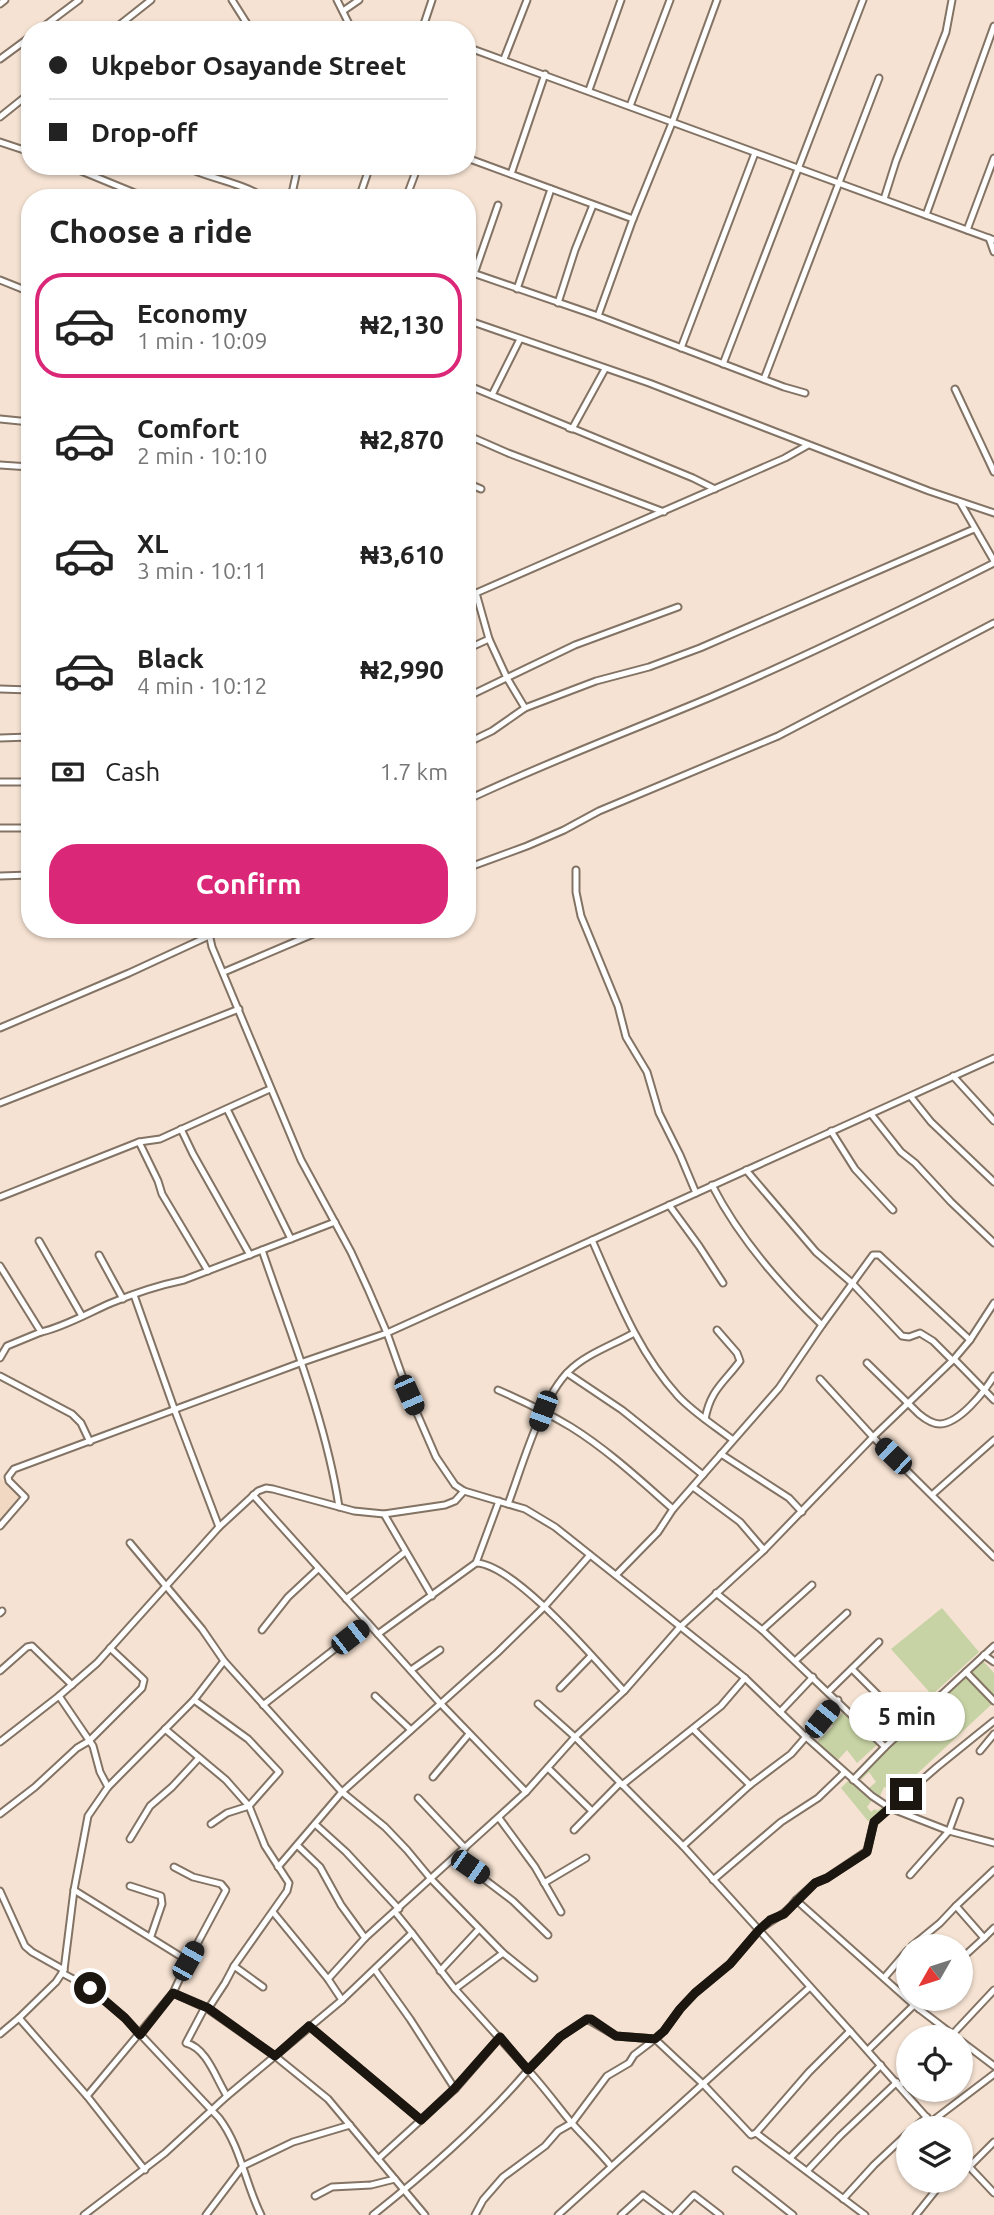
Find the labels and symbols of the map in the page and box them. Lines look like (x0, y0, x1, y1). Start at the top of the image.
car (391, 1372, 428, 1418)
car (526, 1388, 561, 1434)
car (871, 1434, 916, 1478)
car (327, 1616, 374, 1658)
callout: 5 min (848, 1692, 964, 1742)
car (801, 1696, 844, 1742)
route end (890, 1778, 922, 1810)
car (447, 1846, 494, 1888)
north arrow (896, 1934, 973, 2011)
car (169, 1938, 208, 1984)
route start (74, 1972, 106, 2004)

